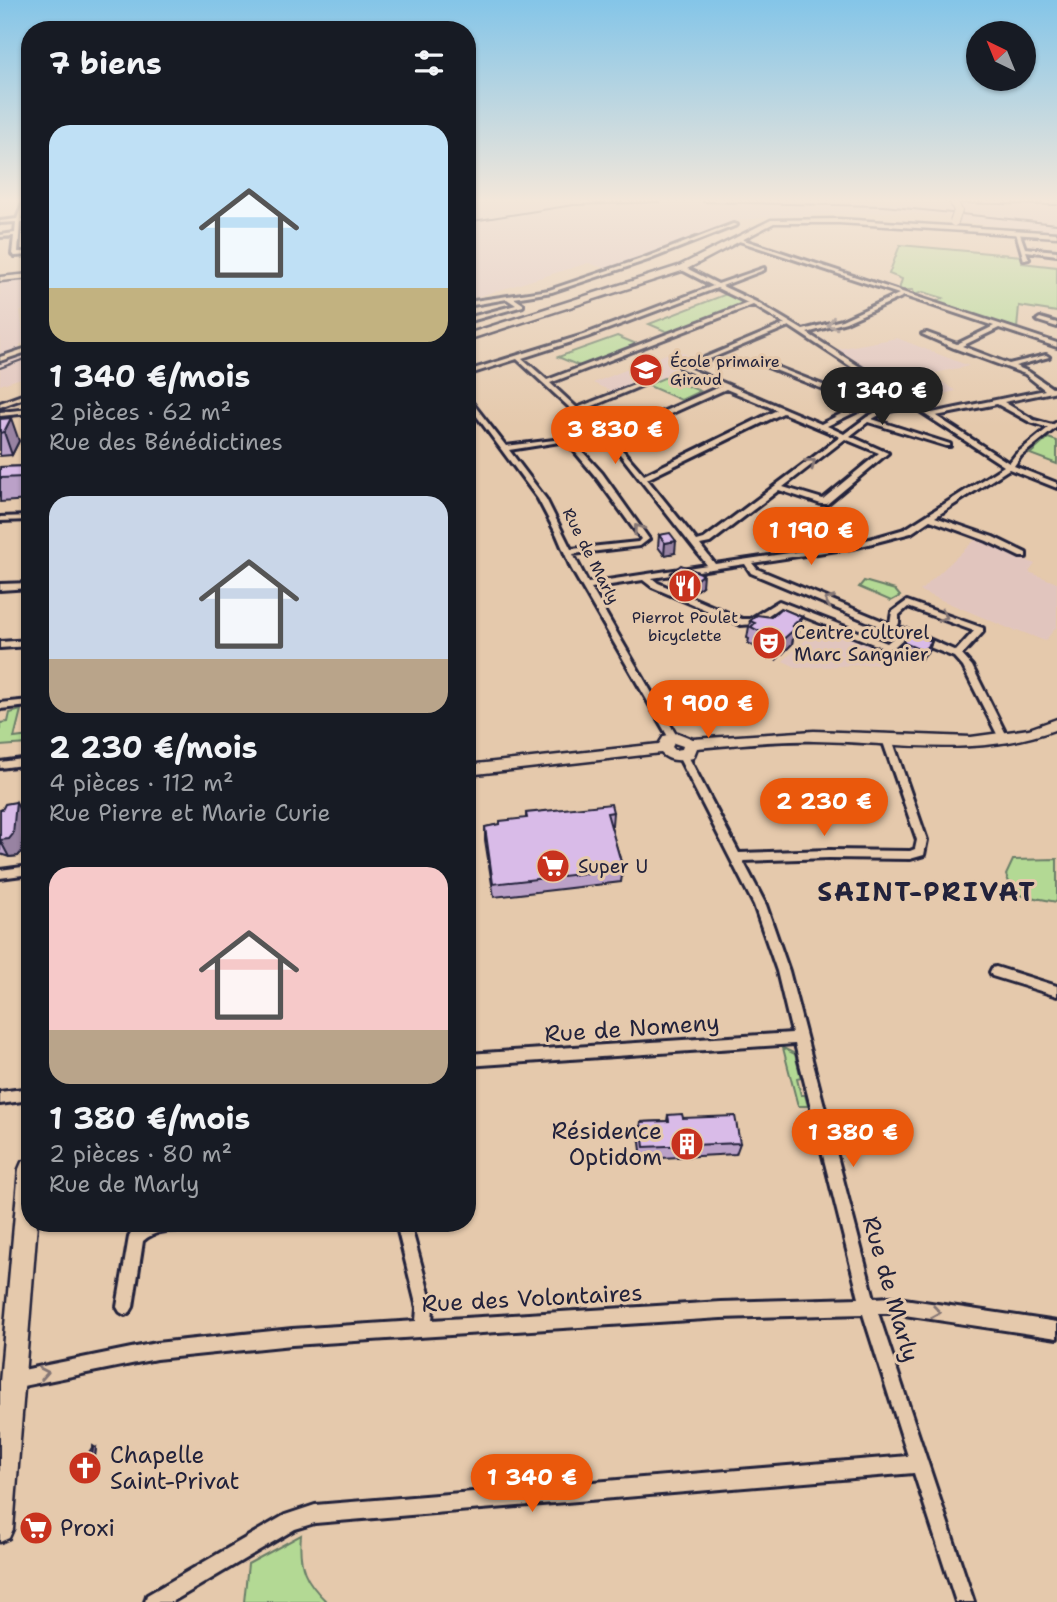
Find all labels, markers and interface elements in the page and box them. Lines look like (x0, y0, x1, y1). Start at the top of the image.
north arrow (966, 21, 1036, 91)
map controls (966, 21, 1036, 91)
text: 7 biens (49, 43, 162, 84)
icon: filters (410, 44, 448, 82)
icon: home (186, 170, 312, 296)
one-way arrow (826, 316, 838, 331)
school or university icon: École primaire Giraud (627, 351, 665, 389)
place label: École primaire Giraud (670, 351, 780, 390)
text: 1 340 €/mois (49, 356, 250, 397)
pin: 1 340 € (817, 368, 947, 427)
text: 1 340 € (837, 375, 927, 405)
text: 2 pièces · 62 m² (49, 397, 231, 427)
pin: 3 830 € (550, 406, 680, 466)
text: 3 830 € (567, 414, 663, 444)
text: Rue des Bénédictines (49, 427, 283, 457)
one-way arrow (803, 458, 815, 471)
street label: Rue de Marly (558, 505, 624, 607)
pin: 1 190 € (746, 508, 876, 567)
text: 1 190 € (769, 515, 853, 545)
one-way arrow (634, 524, 646, 537)
icon: home (186, 541, 312, 667)
restaurant icon: Pierrot Poulet bicyclette (666, 567, 704, 605)
one-way arrow (824, 596, 836, 610)
place label: Pierrot Poulet bicyclette (632, 607, 738, 646)
one-way arrow (936, 607, 948, 621)
place label: Centre culturel Marc Sangnier (794, 620, 929, 667)
theatre icon: Centre culturel Marc Sangnier (750, 624, 788, 662)
pin: 1 900 € (643, 680, 773, 740)
text: 1 900 € (663, 688, 753, 718)
text: 2 230 €/mois (49, 727, 258, 768)
text: 4 pièces · 112 m² (49, 768, 234, 798)
pin: 2 230 € (759, 778, 889, 838)
text: 2 230 € (776, 786, 872, 816)
text: Rue Pierre et Marie Curie (49, 798, 331, 828)
supermarket icon: Super U (534, 847, 572, 885)
place label: Super U (578, 854, 648, 879)
district label: SAINT-PRIVAT (817, 874, 1037, 909)
icon: home (186, 912, 312, 1038)
street label: Rue de Nomeny (544, 1007, 720, 1049)
text: 1 380 €/mois (49, 1098, 250, 1139)
pin: 1 380 € (788, 1110, 918, 1169)
place label: Résidence Optidom (552, 1116, 662, 1172)
text: 1 380 € (808, 1117, 898, 1147)
building icon: Résidence Optidom (668, 1125, 706, 1163)
text: 2 pièces · 80 m² (49, 1139, 232, 1169)
text: Rue de Marly (49, 1169, 199, 1199)
street label: Rue de Marly (856, 1213, 926, 1365)
street label: Rue des Volontaires (421, 1277, 643, 1319)
one-way arrow (930, 1304, 942, 1319)
one-way arrow (38, 1366, 50, 1381)
place label: Chapelle Saint-Privat (110, 1440, 240, 1496)
church icon: Chapelle Saint-Privat (66, 1449, 104, 1487)
pin: 1 340 € (467, 1454, 597, 1514)
text: 1 340 € (487, 1462, 577, 1492)
supermarket icon: Proxi (17, 1509, 55, 1547)
place label: Proxi (60, 1513, 115, 1543)

